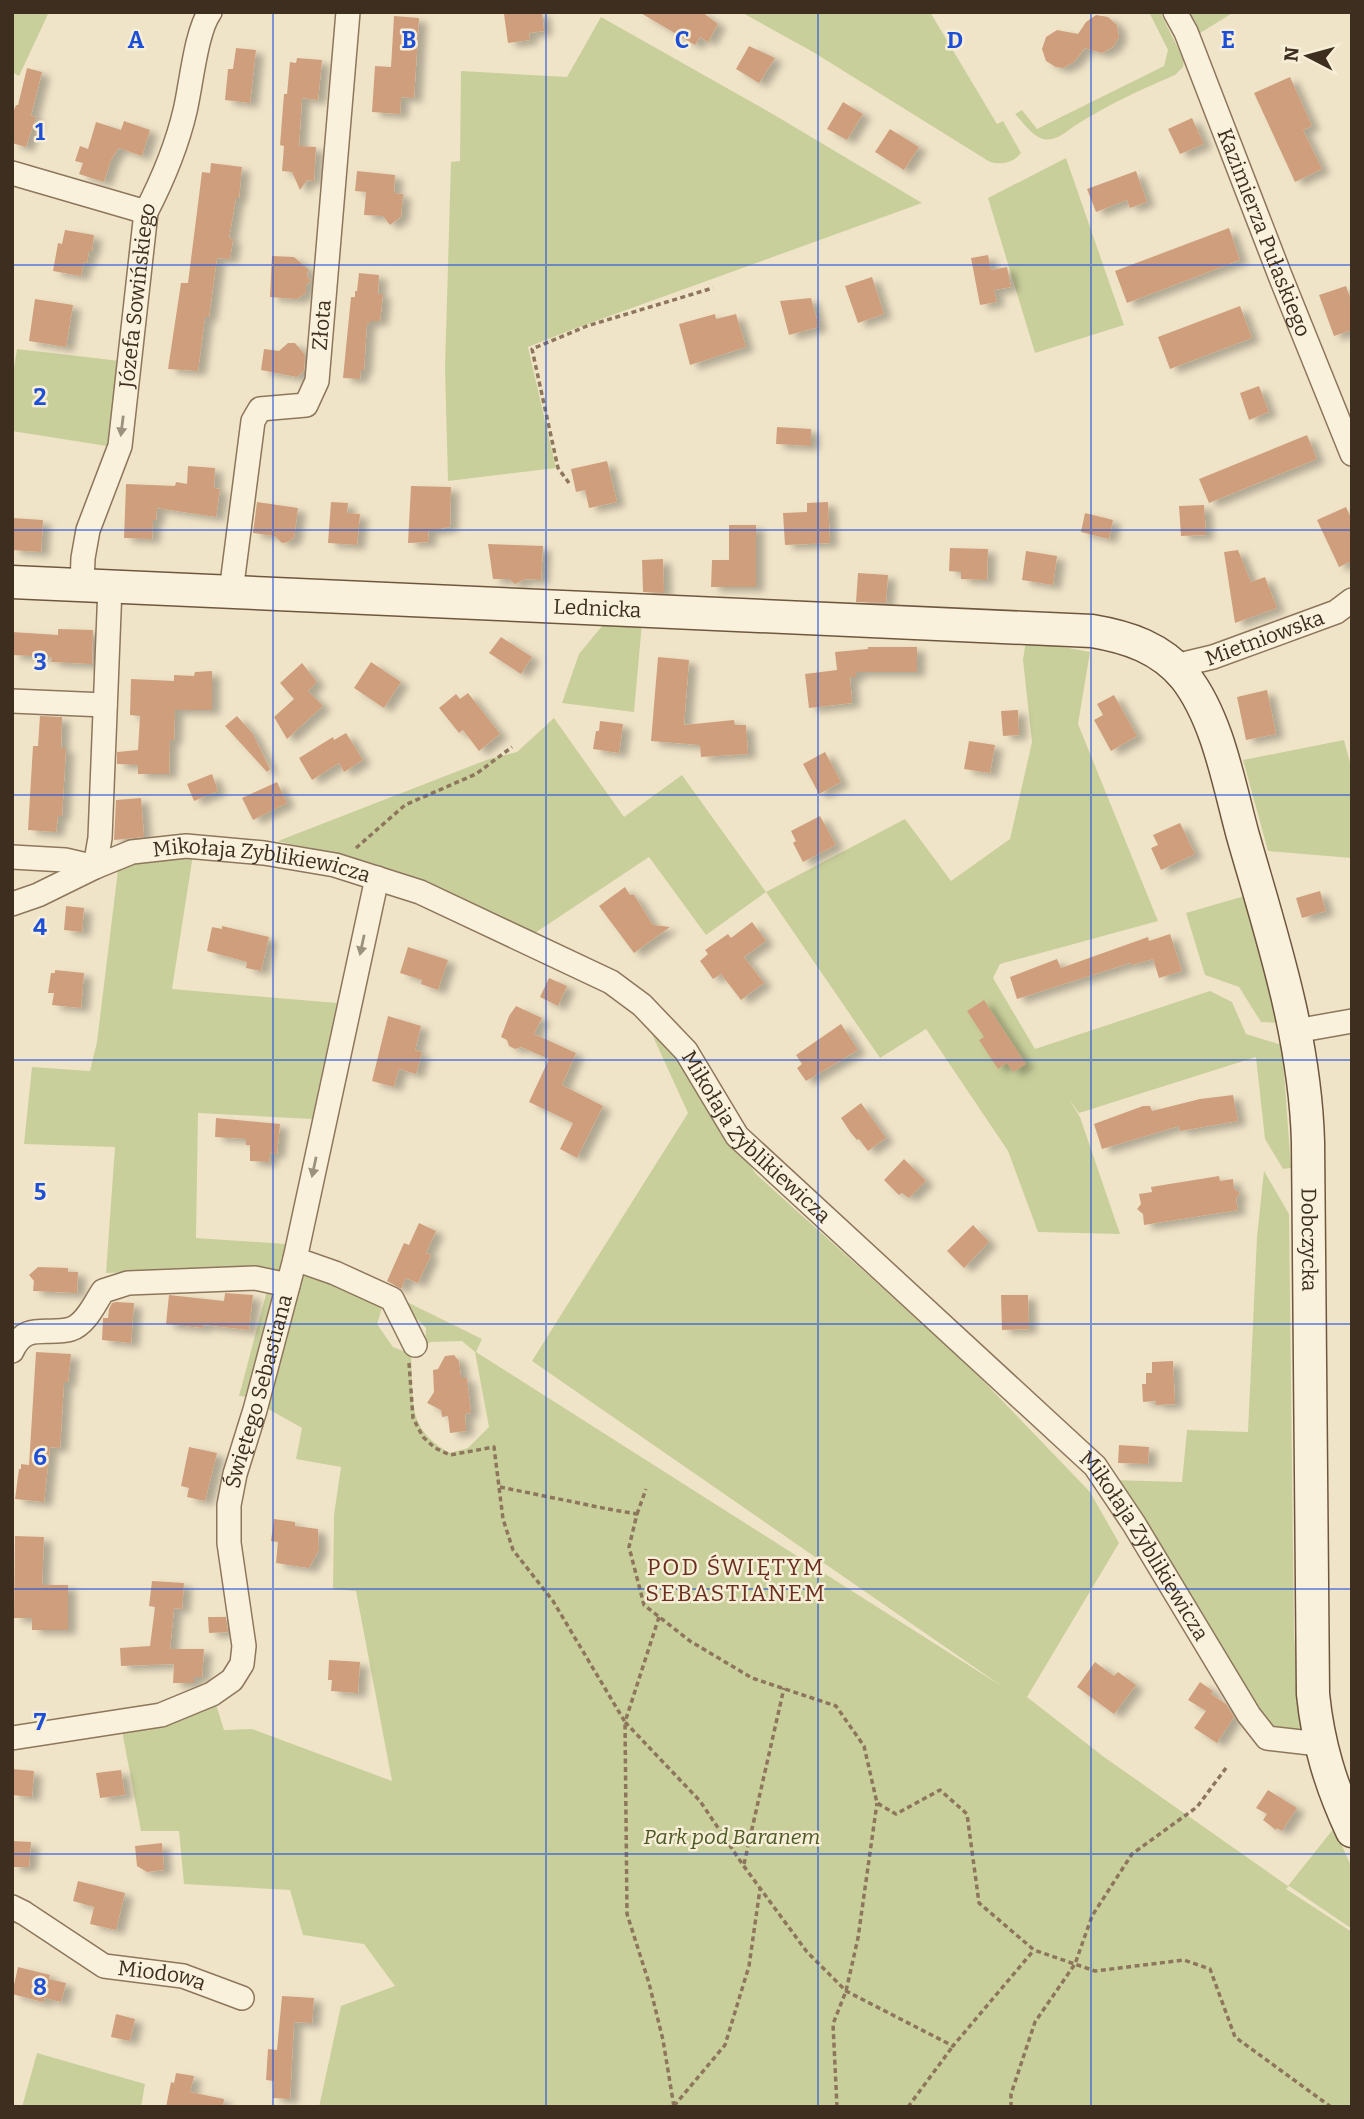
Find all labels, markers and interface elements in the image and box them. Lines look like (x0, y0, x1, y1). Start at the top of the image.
north arrow (1273, 21, 1343, 91)
text: A (128, 26, 145, 54)
text: B (402, 26, 416, 54)
text: C (675, 26, 689, 54)
text: D (947, 26, 963, 54)
text: E (1221, 26, 1235, 54)
text: N (1279, 45, 1304, 63)
text: 1 (35, 118, 45, 146)
street label: Kazimierza Pułaskiego (1211, 125, 1316, 341)
street label: Józefa Sowińskiego (113, 198, 162, 390)
street label: Złota (307, 298, 337, 352)
text: 2 (34, 383, 47, 411)
one-way arrow (117, 415, 128, 437)
street label: Lednicka (553, 594, 642, 624)
street label: Mietniowska (1202, 604, 1328, 672)
text: 3 (33, 648, 47, 676)
street label: Mikołaja Zyblikiewicza (151, 833, 374, 889)
text: 4 (33, 913, 47, 941)
one-way arrow (357, 934, 368, 956)
street label: Mikołaja Zyblikiewicza (676, 1046, 836, 1229)
one-way arrow (309, 1156, 320, 1178)
text: 5 (34, 1178, 46, 1206)
street label: Dobczycka (1295, 1188, 1322, 1292)
street label: Świętego Sebastiana (220, 1291, 298, 1490)
text: 6 (33, 1443, 47, 1471)
street label: Mikołaja Zyblikiewicza (1074, 1445, 1215, 1646)
district label: POD ŚWIĘTYM SEBASTIANEM (645, 1553, 827, 1607)
text: 7 (34, 1708, 47, 1736)
park label: Park pod Baranem (644, 1824, 820, 1850)
street label: Miodowa (116, 1955, 210, 1997)
text: 8 (33, 1973, 47, 2001)

